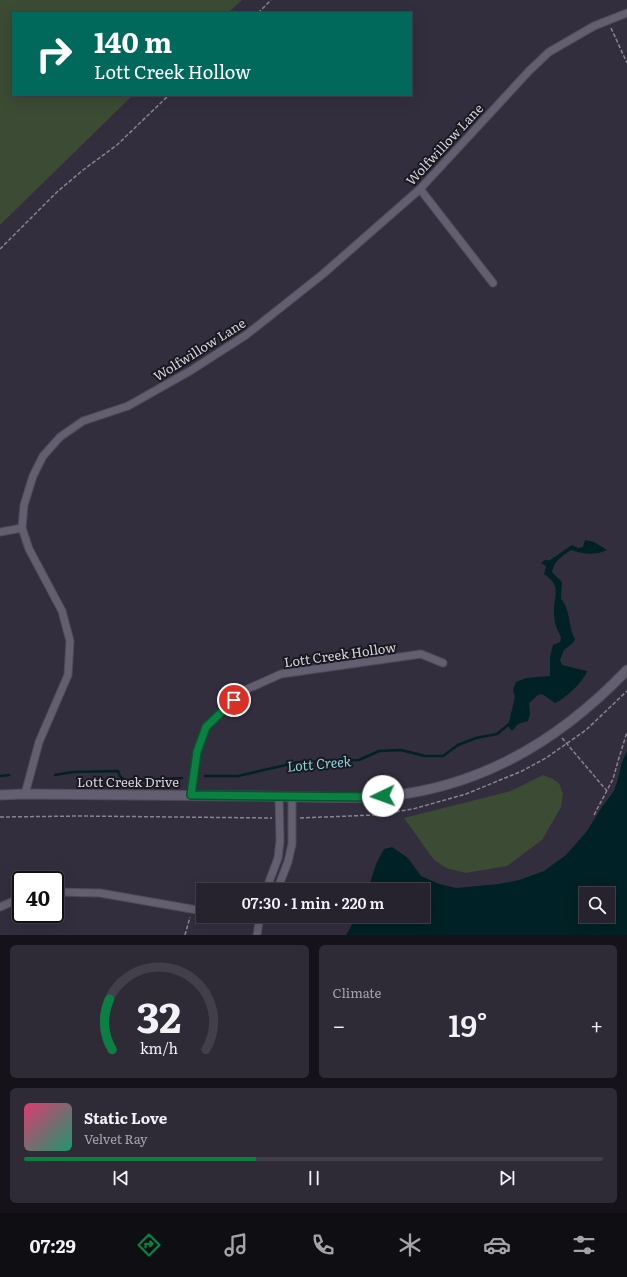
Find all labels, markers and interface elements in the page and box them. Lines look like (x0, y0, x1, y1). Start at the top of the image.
text: 140 m (94, 20, 172, 62)
icon: right (28, 28, 80, 80)
text: Lott Creek Hollow (94, 58, 251, 85)
street label: Wolfwillow Lane (401, 99, 487, 189)
street label: Wolfwillow Lane (149, 313, 249, 385)
street label: Lott Creek Hollow (283, 637, 398, 671)
pin (217, 683, 251, 717)
icon: arrive (223, 689, 245, 711)
water label: Lott Creek (286, 750, 352, 776)
street label: Lott Creek Drive (77, 772, 179, 791)
position arrow (362, 775, 404, 817)
speed limit sign: 40 (12, 871, 64, 923)
map controls (579, 887, 615, 923)
button: search (579, 887, 615, 923)
text: 07:30 · 1 min · 220 m (242, 891, 384, 914)
text: 32 (137, 983, 182, 1045)
text: Climate (333, 983, 381, 1002)
text: 19° (448, 1002, 487, 1046)
text: − (333, 1008, 345, 1041)
text: + (590, 1008, 603, 1041)
text: km/h (140, 1036, 179, 1057)
text: Static Love (84, 1106, 167, 1129)
text: Velvet Ray (84, 1129, 148, 1148)
icon: previous (110, 1167, 132, 1189)
icon: pause (303, 1167, 325, 1189)
icon: next (496, 1167, 518, 1189)
icon: directions (135, 1231, 163, 1259)
icon: music (222, 1231, 250, 1259)
icon: phone (309, 1231, 337, 1259)
icon: climate (396, 1231, 424, 1259)
icon: car (483, 1231, 511, 1259)
icon: filters (570, 1231, 598, 1259)
text: 07:29 (29, 1232, 76, 1259)

